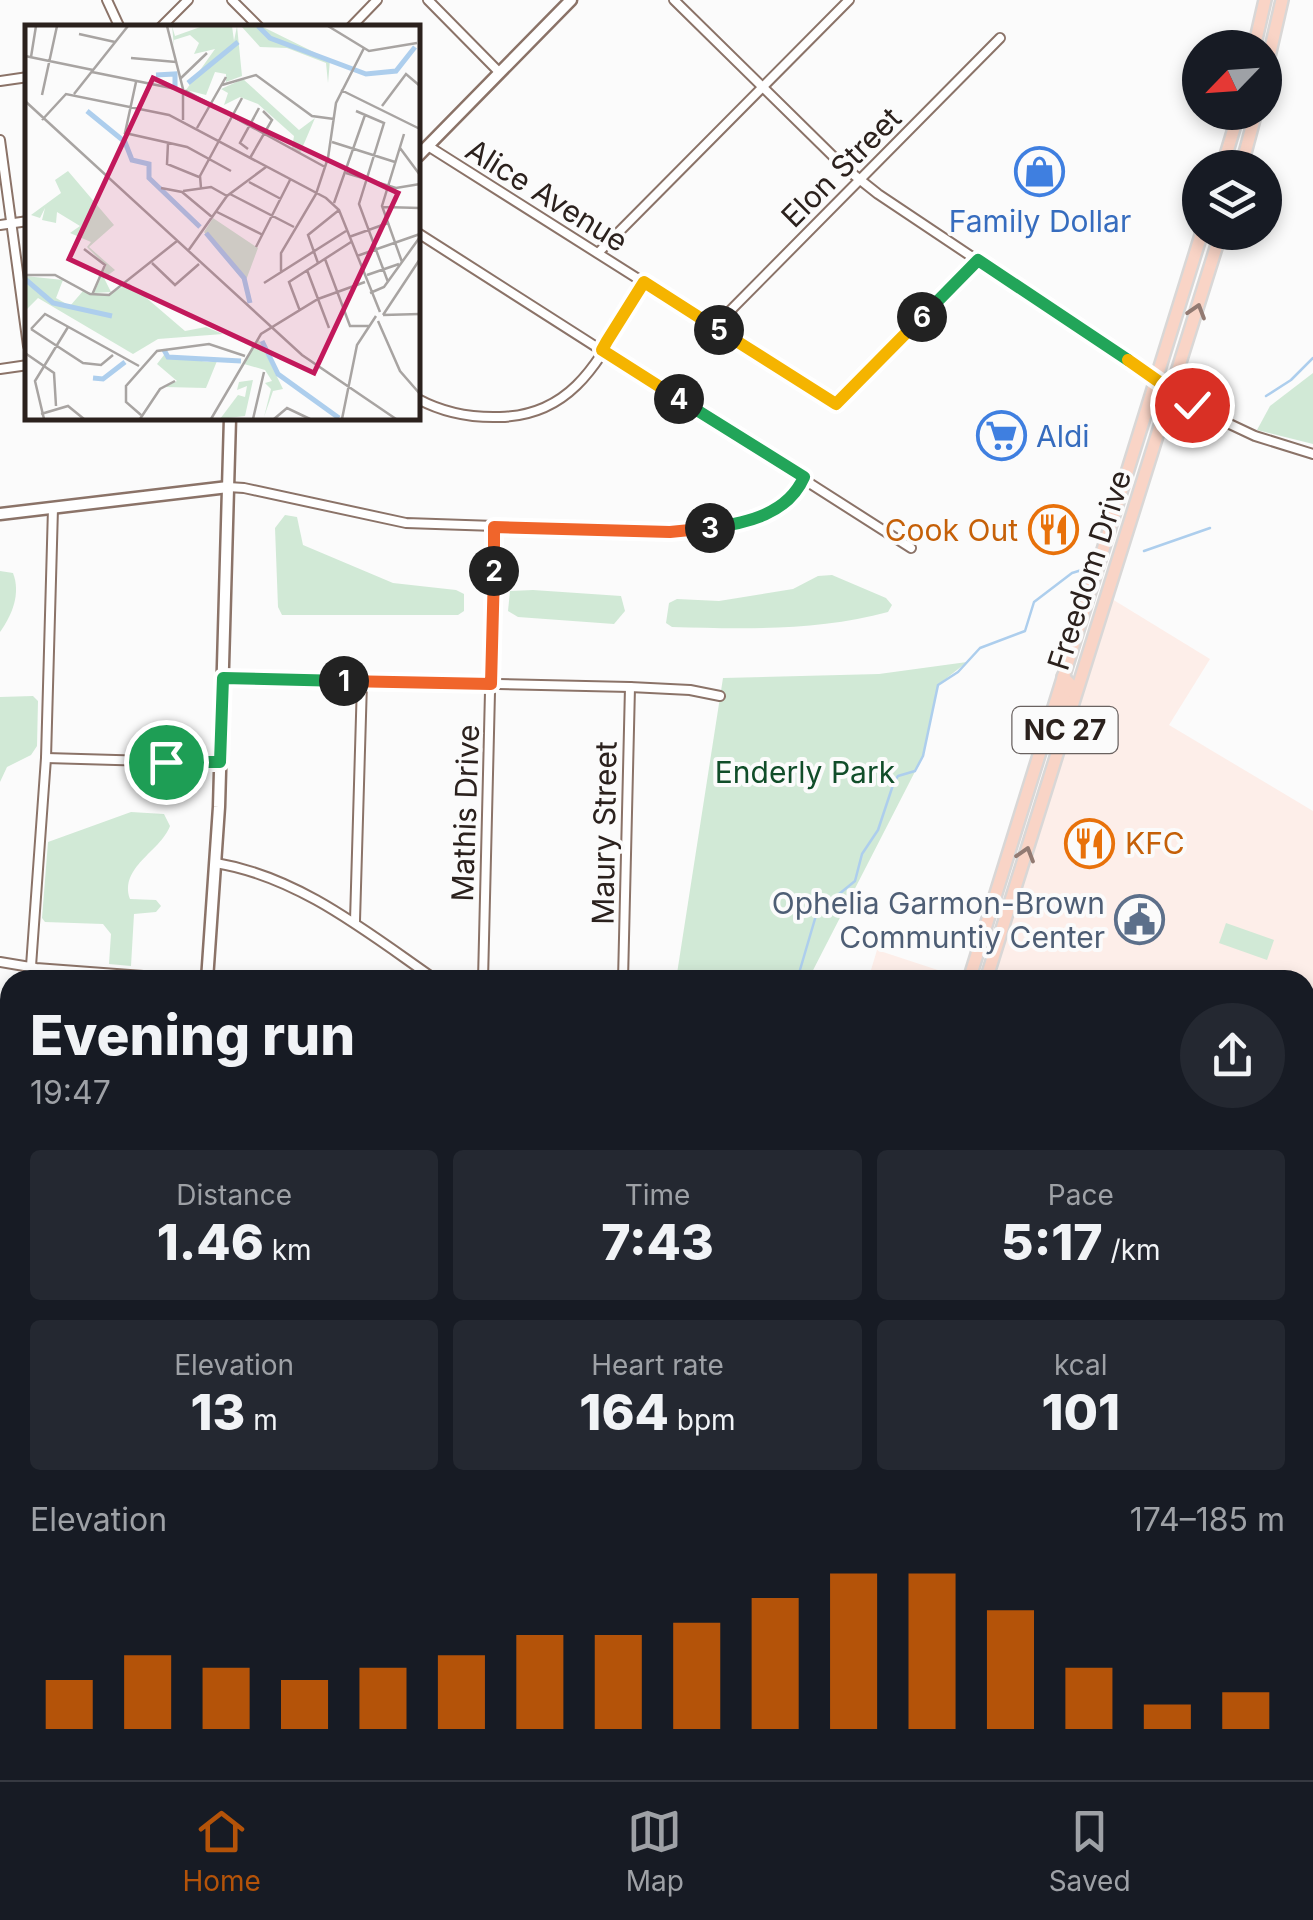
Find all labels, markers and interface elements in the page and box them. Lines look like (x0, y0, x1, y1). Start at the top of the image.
inset map (25, 25, 420, 420)
north arrow (1182, 30, 1282, 130)
map controls (1182, 30, 1282, 250)
street label: Elon Street (774, 100, 908, 234)
street label: Alice Avenue (460, 131, 634, 259)
shop icon: Family Dollar (1014, 146, 1066, 198)
button: layers (1182, 150, 1282, 250)
place label: Family Dollar (949, 203, 1131, 239)
pin: 6 (897, 292, 947, 342)
text: 6 (913, 300, 931, 334)
one-way arrow (1185, 304, 1205, 321)
pin: 5 (694, 305, 744, 355)
text: 5 (710, 313, 728, 347)
pin (1150, 363, 1235, 448)
pin: 4 (654, 374, 704, 424)
icon: check (1165, 378, 1220, 433)
text: 4 (670, 382, 688, 416)
supermarket icon: Aldi (975, 410, 1027, 462)
place label: Aldi (1036, 418, 1090, 454)
street label: Freedom Drive (1040, 465, 1138, 675)
pin: 3 (685, 503, 735, 553)
restaurant icon: Cook Out (1027, 504, 1079, 556)
text: 3 (701, 511, 719, 545)
place label: Cook Out (885, 512, 1018, 548)
pin: 2 (469, 546, 519, 596)
text: 2 (485, 554, 503, 588)
pin: 1 (319, 656, 369, 706)
text: 1 (338, 664, 350, 698)
road number: NC 27 (1012, 707, 1118, 753)
pin (124, 720, 209, 805)
street label: Mathis Drive (444, 724, 486, 902)
icon: arrive (139, 735, 194, 790)
street label: Maury Street (584, 741, 624, 925)
park label: Enderly Park (715, 754, 896, 790)
restaurant icon: KFC (1064, 817, 1116, 869)
place label: KFC (1125, 825, 1185, 861)
one-way arrow (1015, 846, 1035, 863)
place label: Ophelia Garmon-Brown Communtiy Center (772, 885, 1105, 955)
public building icon: Ophelia Garmon-Brown Communtiy Center (1114, 894, 1166, 946)
text: Evening run (30, 1002, 355, 1068)
button: share (1180, 1003, 1285, 1108)
text: 19:47 (30, 1073, 111, 1112)
text: Distance (176, 1178, 292, 1212)
text: Time (625, 1178, 690, 1212)
text: Pace (1048, 1178, 1114, 1212)
text: 1.46 (157, 1212, 264, 1272)
text: 7:43 (601, 1212, 714, 1272)
text: 5:17 (1001, 1212, 1103, 1272)
text: km (264, 1233, 312, 1267)
text: /km (1103, 1233, 1161, 1267)
text: Elevation (174, 1348, 294, 1382)
text: Heart rate (591, 1348, 724, 1382)
text: kcal (1054, 1348, 1108, 1382)
text: 13 (191, 1382, 245, 1442)
text: 164 (579, 1382, 669, 1442)
text: 101 (1041, 1382, 1120, 1442)
text: m (245, 1403, 278, 1437)
text: bpm (669, 1403, 736, 1437)
text: Elevation (30, 1500, 167, 1539)
text: 174–185 m (1130, 1500, 1285, 1539)
tab: Home (182, 1804, 261, 1898)
tab: Map (626, 1804, 684, 1898)
tab: Saved (1049, 1804, 1131, 1898)

